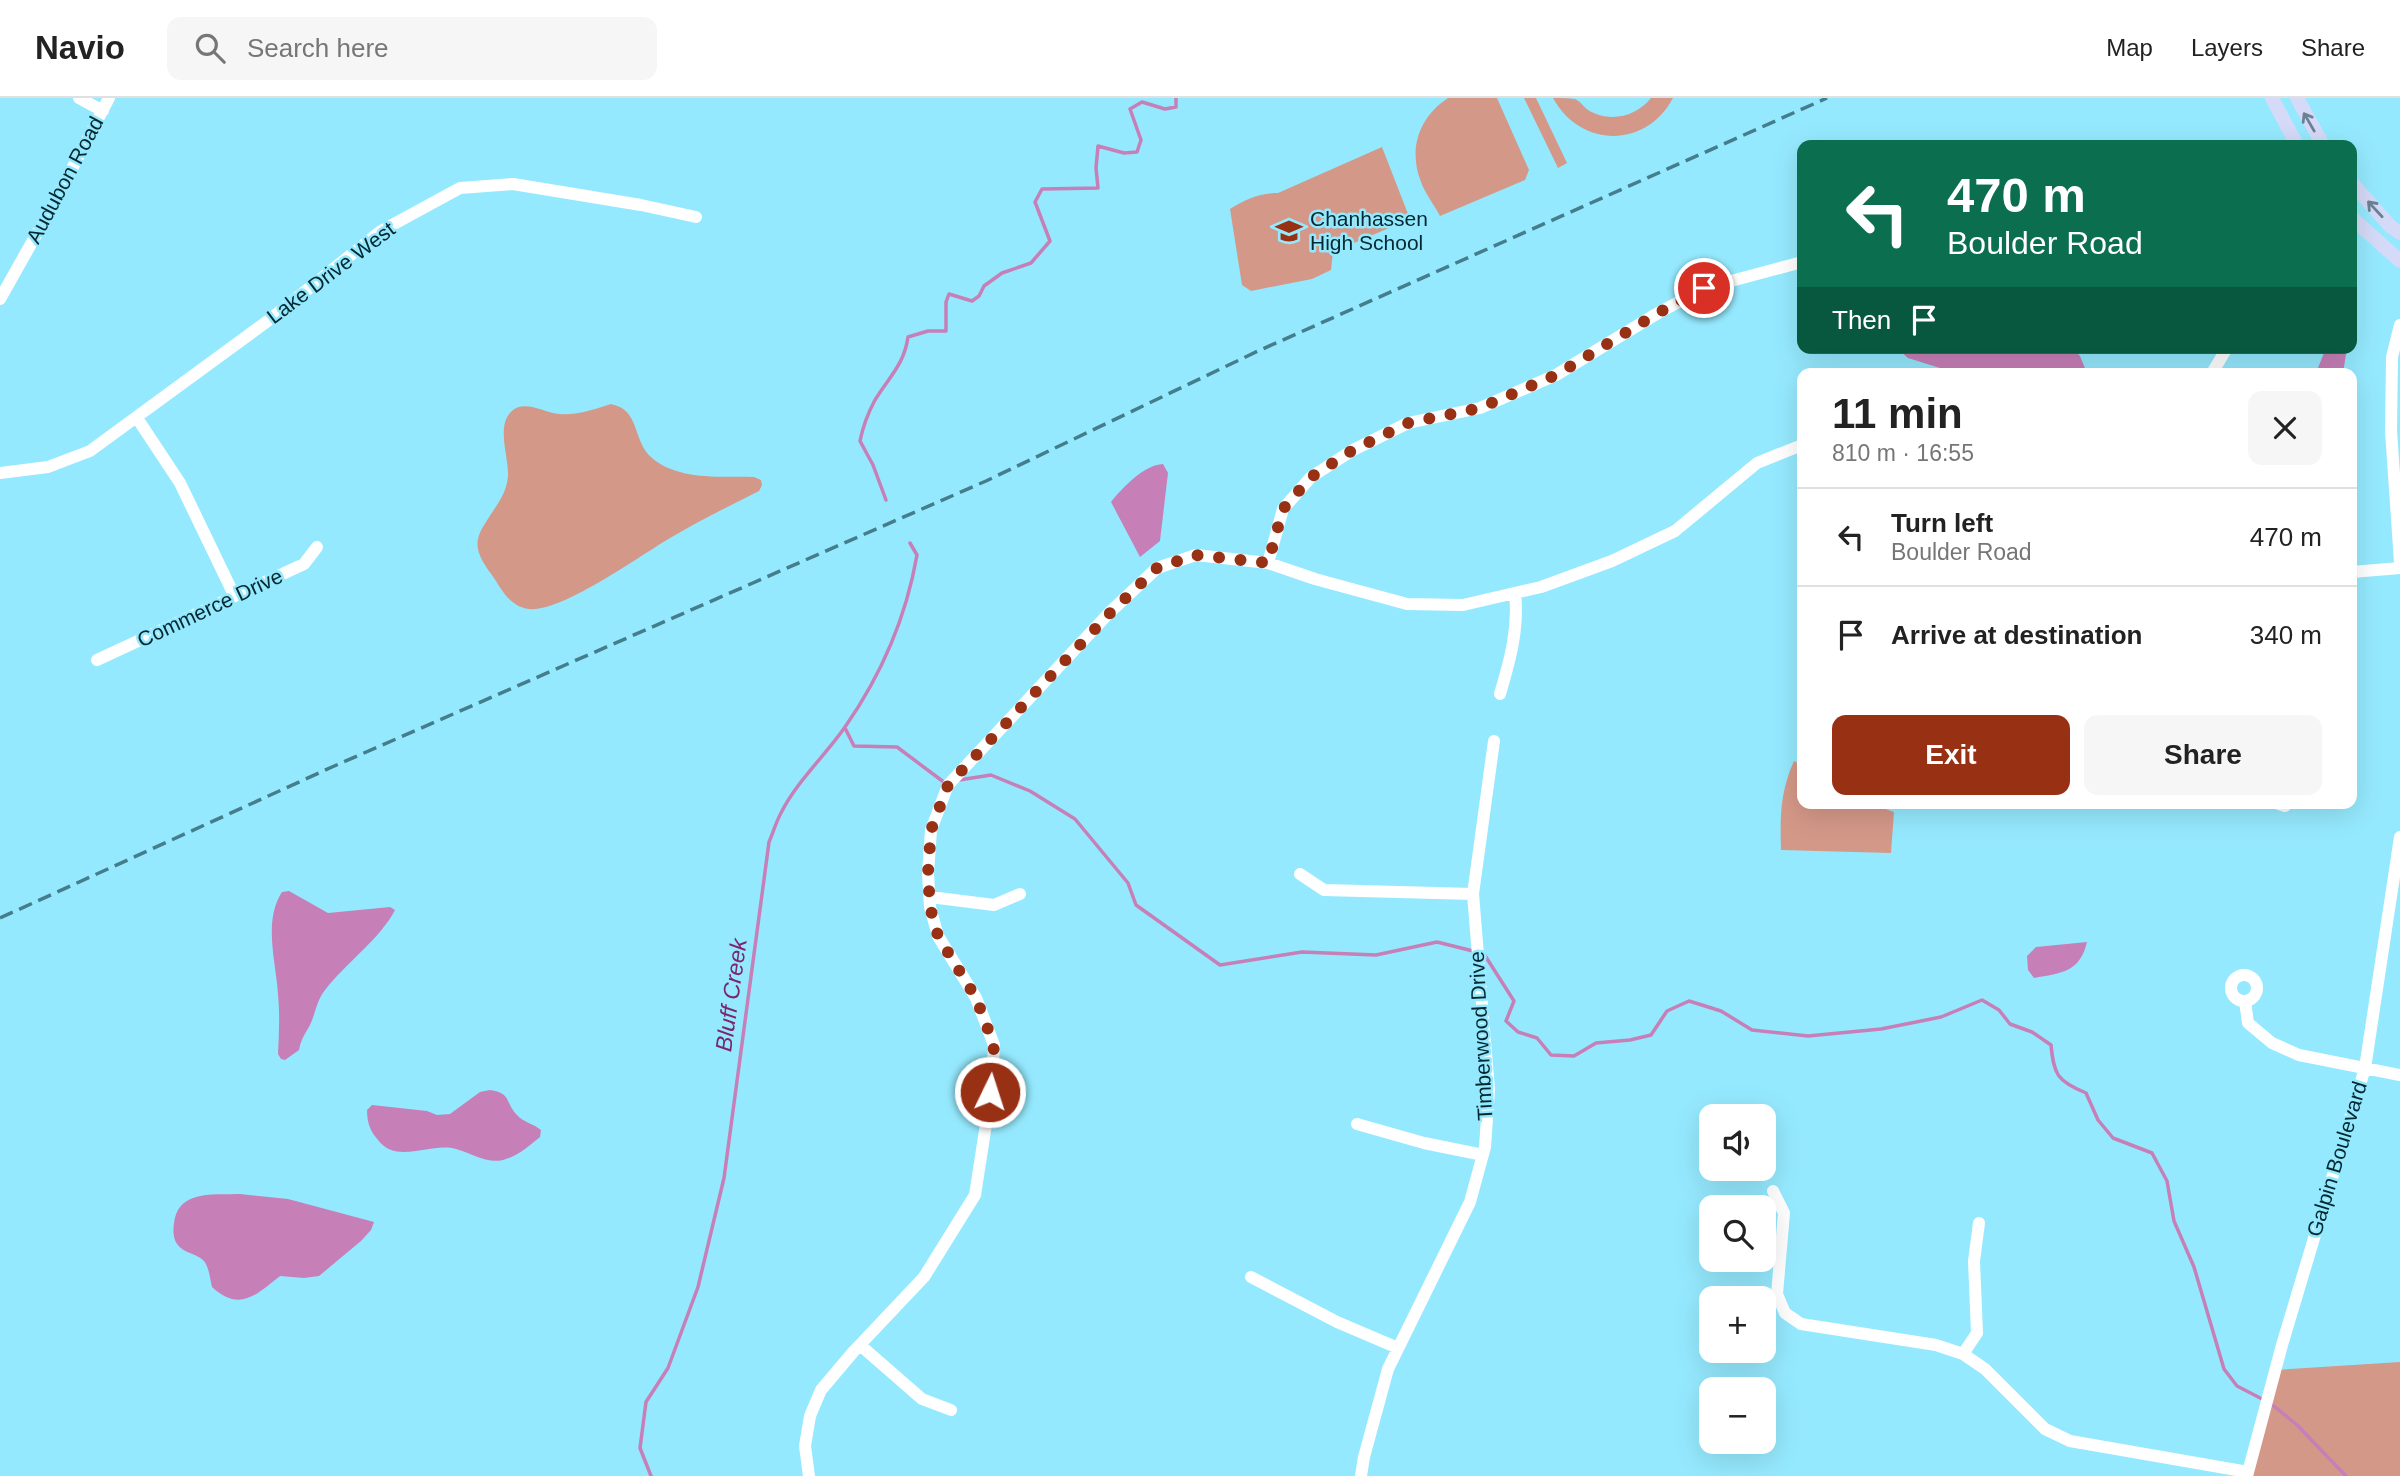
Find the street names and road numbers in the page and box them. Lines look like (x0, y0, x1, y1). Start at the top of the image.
street label: Audubon Road (22, 113, 108, 247)
street label: Lake Drive West (262, 217, 399, 328)
street label: Commerce Drive (134, 564, 286, 651)
street label: Timberwood Drive (1465, 951, 1496, 1121)
street label: Galpin Boulevard (2302, 1078, 2371, 1239)

